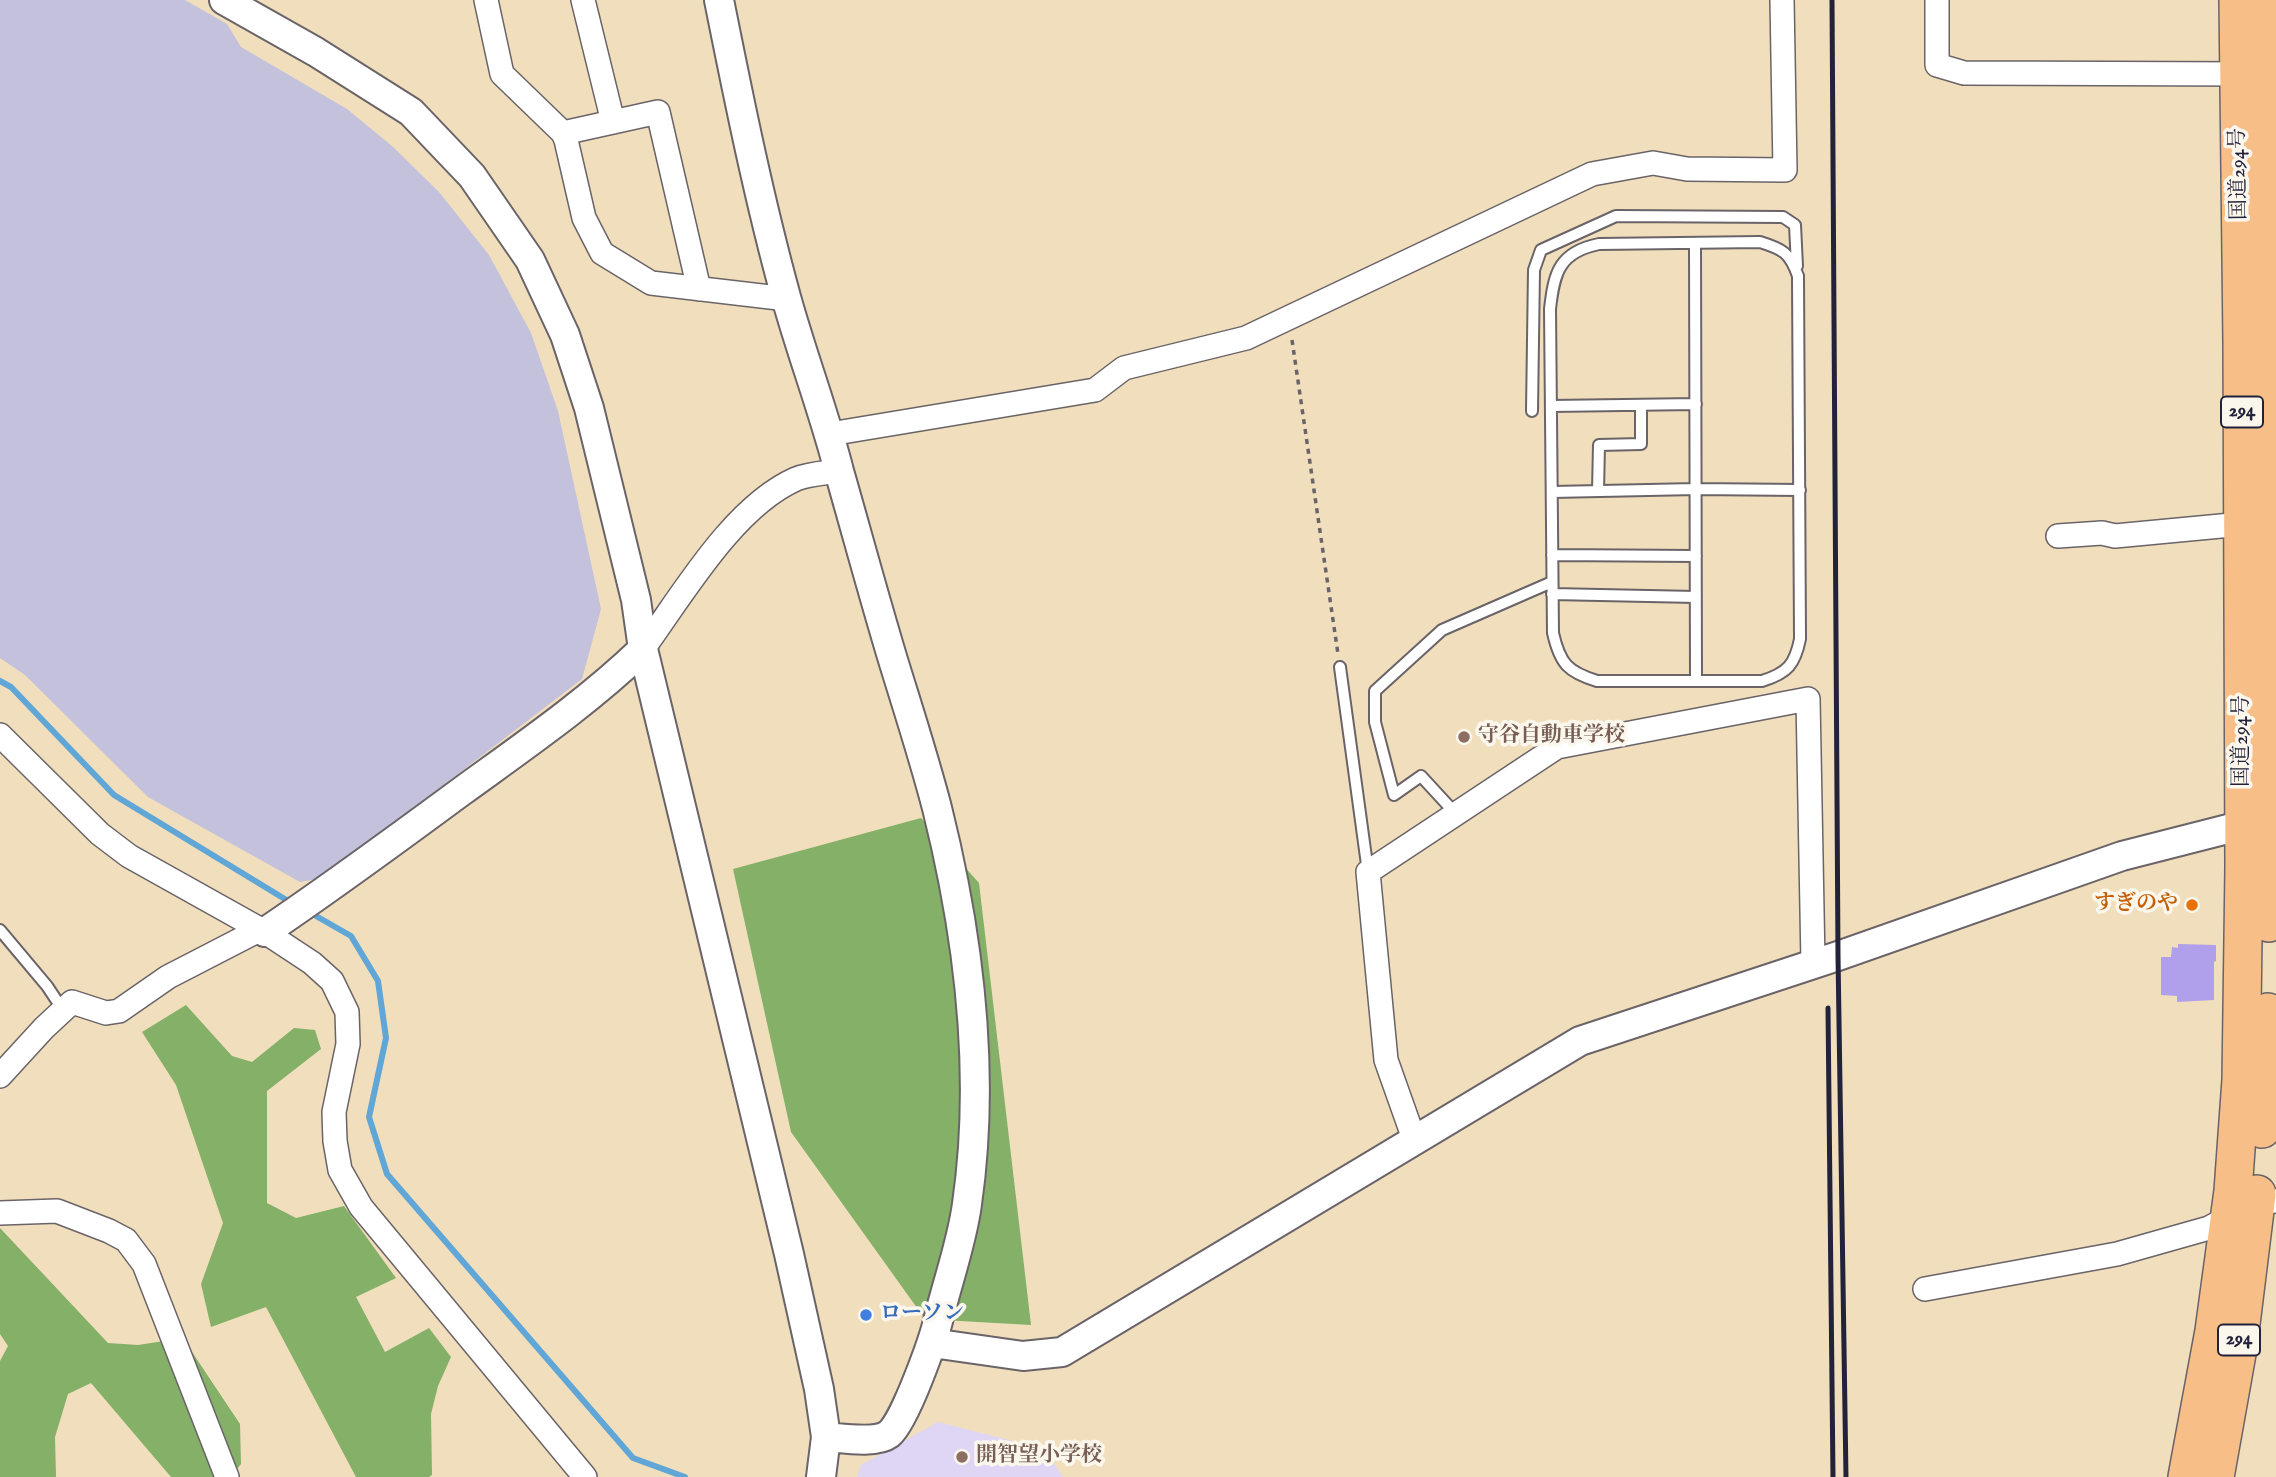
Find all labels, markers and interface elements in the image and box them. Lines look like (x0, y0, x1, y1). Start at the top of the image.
street label: 国道294号 (2227, 128, 2253, 220)
road number: 294 (2221, 396, 2263, 428)
street label: 国道294号 (2230, 695, 2256, 787)
place label: 守谷自動車学校 (1478, 724, 1625, 750)
marker: 守谷自動車学校 (1456, 729, 1472, 745)
place label: すぎのや (2094, 892, 2178, 918)
marker: すぎのや (2184, 897, 2200, 913)
place label: ローソン (880, 1302, 964, 1328)
marker: ローソン (858, 1307, 874, 1323)
road number: 294 (2218, 1324, 2260, 1356)
place label: 開智望小学校 (976, 1444, 1102, 1470)
marker: 開智望小学校 (954, 1449, 970, 1465)

